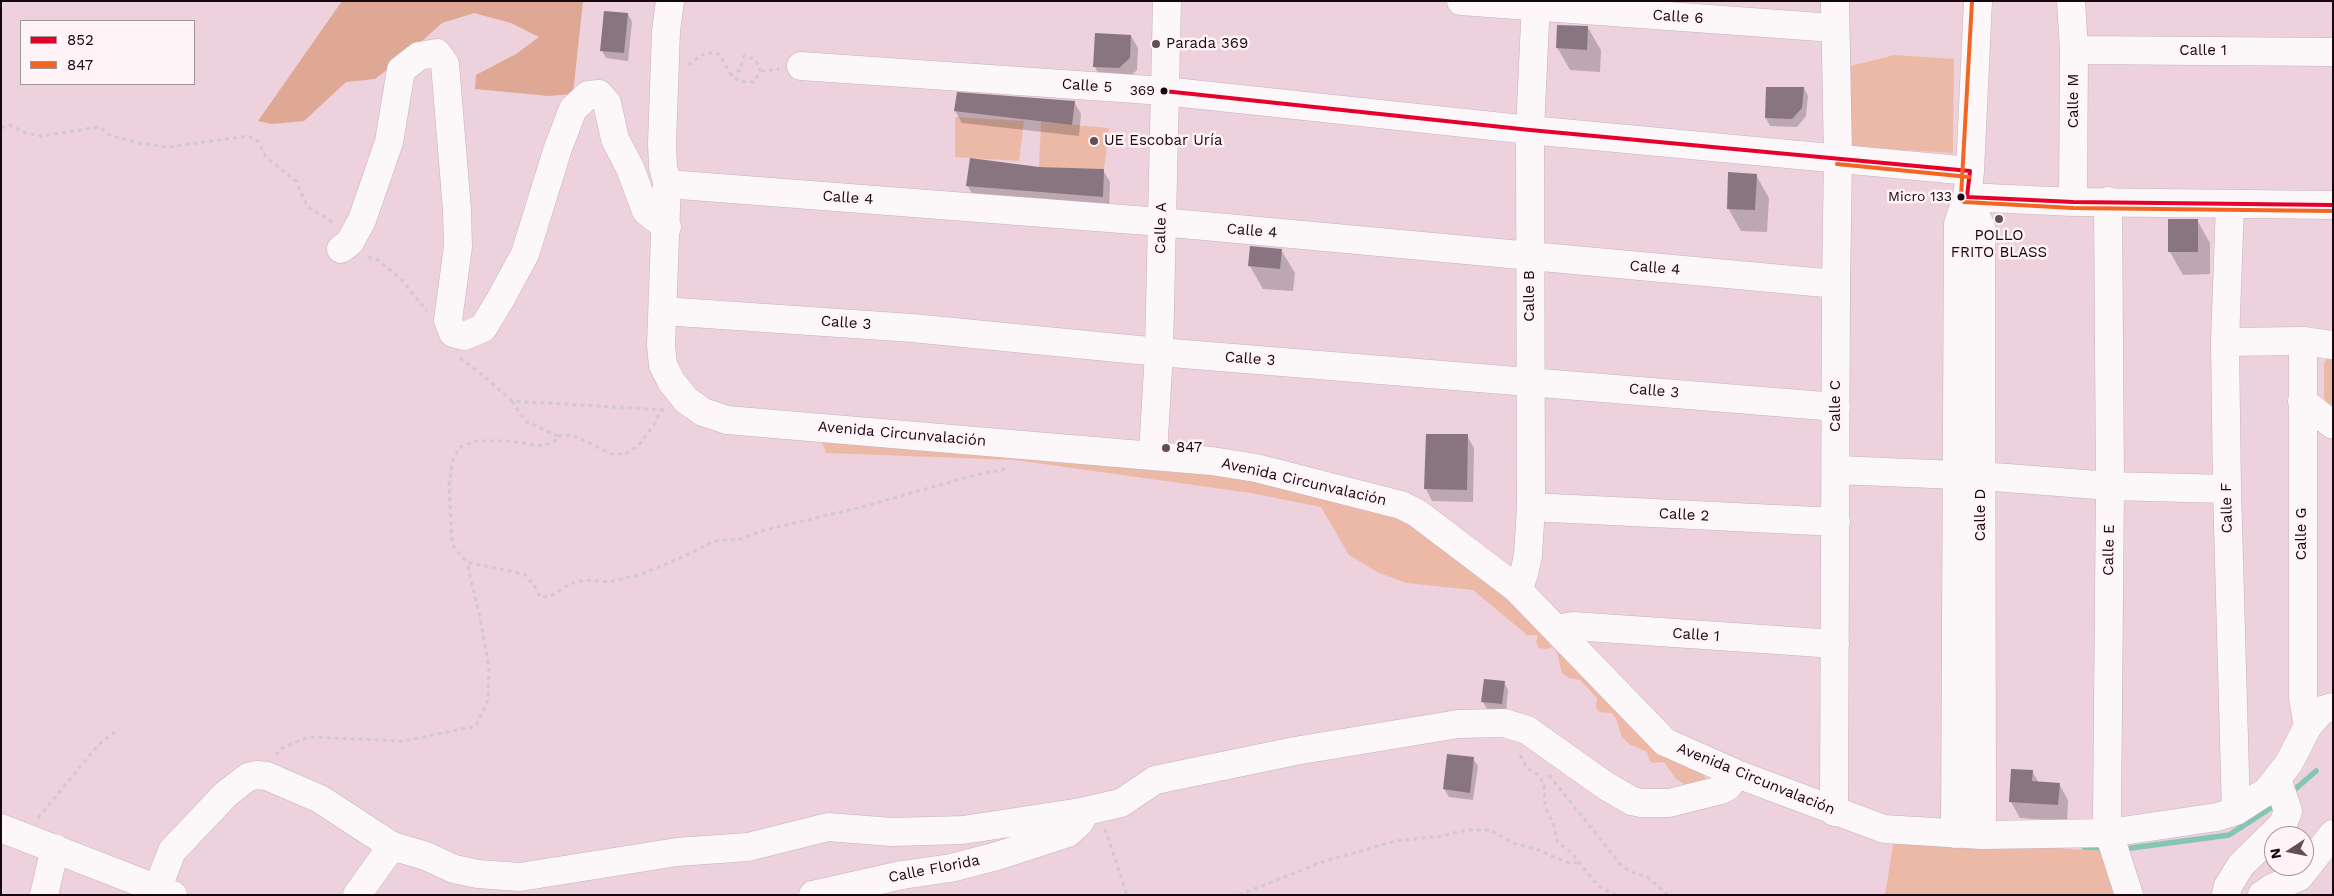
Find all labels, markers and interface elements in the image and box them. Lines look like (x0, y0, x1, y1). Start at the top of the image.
street label: Calle 6 (1652, 6, 1704, 28)
legend (20, 20, 195, 85)
text: 852 (67, 31, 94, 49)
place label: Parada 369 (1166, 35, 1248, 53)
marker: Parada 369 (1150, 38, 1162, 50)
street label: Calle 1 (2179, 42, 2227, 60)
text: 847 (67, 56, 93, 74)
street label: Calle M (2065, 74, 2083, 128)
street label: Calle 5 (1061, 75, 1113, 97)
place label: 369 (1130, 83, 1155, 99)
marker: 369 (1159, 86, 1169, 96)
place label: UE Escobar Uría (1104, 132, 1222, 150)
marker: UE Escobar Uría (1088, 135, 1100, 147)
street label: Calle 4 (822, 187, 874, 209)
place label: Micro 133 (1888, 189, 1952, 205)
marker: Micro 133 (1956, 192, 1966, 202)
street label: Calle A (1152, 202, 1170, 254)
marker: POLLO FRITO BLASS (1993, 213, 2005, 225)
street label: Calle 4 (1226, 220, 1278, 242)
place label: POLLO FRITO BLASS (1951, 227, 2047, 262)
street label: Calle 4 (1629, 257, 1681, 279)
street label: Calle B (1521, 270, 1539, 322)
street label: Calle 3 (820, 312, 872, 334)
street label: Calle 3 (1224, 348, 1276, 370)
street label: Calle 3 (1628, 380, 1680, 402)
street label: Calle C (1827, 380, 1845, 432)
street label: Avenida Circunvalación (817, 418, 987, 450)
place label: 847 (1176, 439, 1202, 457)
marker: 847 (1160, 442, 1172, 454)
street label: Avenida Circunvalación (1220, 454, 1388, 510)
street label: Calle F (2218, 482, 2236, 534)
street label: Calle D (1972, 489, 1990, 541)
street label: Calle 2 (1658, 505, 1710, 525)
street label: Calle G (2293, 508, 2311, 560)
street label: Calle E (2100, 524, 2118, 576)
street label: Calle 1 (1672, 624, 1720, 646)
street label: Avenida Circunvalación (1674, 739, 1838, 819)
north arrow (2264, 826, 2314, 876)
text: N (2266, 847, 2284, 860)
street label: Calle Florida (887, 851, 981, 887)

